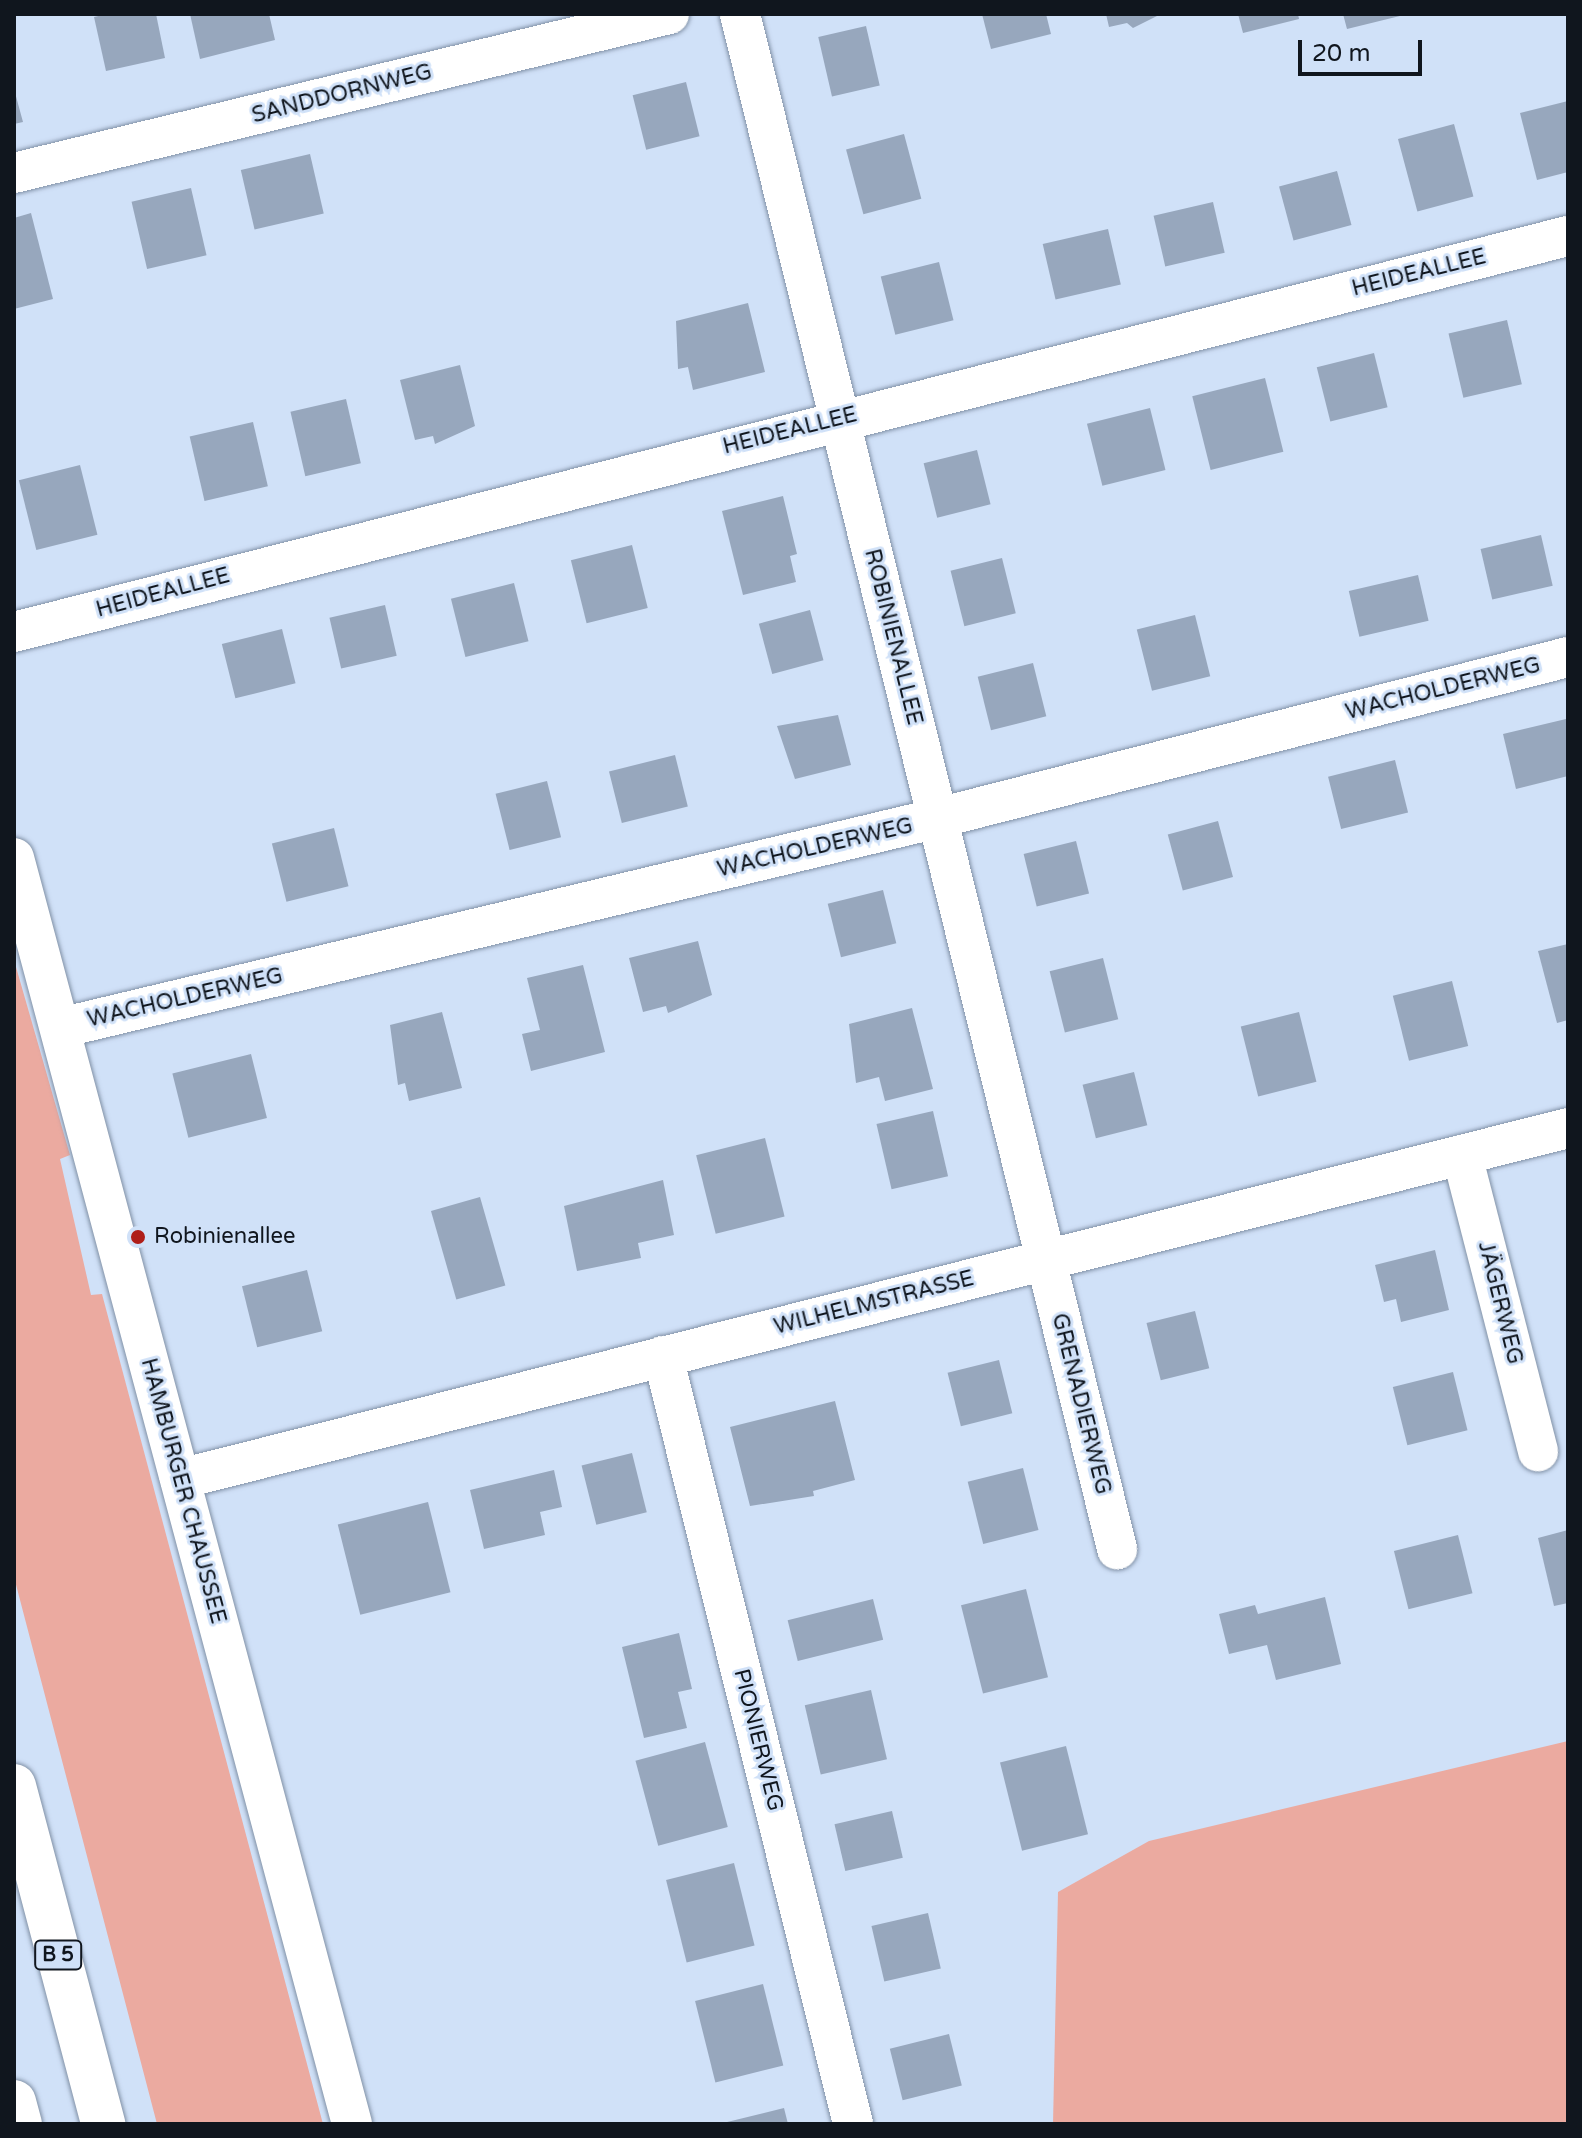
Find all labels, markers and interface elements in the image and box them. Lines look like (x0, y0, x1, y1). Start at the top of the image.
scale bar (1302, 24, 1426, 74)
text: 20 m (1312, 39, 1370, 68)
street label: SANDDORNWEG (249, 59, 435, 129)
street label: HEIDEALLEE (1349, 244, 1489, 302)
street label: HEIDEALLEE (720, 402, 860, 460)
street label: ROBINIENALLEE (858, 546, 928, 728)
street label: HEIDEALLEE (93, 562, 233, 624)
street label: WACHOLDERWEG (1343, 652, 1543, 726)
street label: WACHOLDERWEG (715, 813, 915, 883)
street label: WACHOLDERWEG (85, 963, 285, 1033)
place label: Robinienallee (154, 1224, 295, 1250)
marker: Robinienallee (129, 1228, 147, 1246)
street label: JÄGERWEG (1472, 1239, 1528, 1367)
street label: WILHELMSTRASSE (771, 1265, 977, 1341)
street label: GRENADIERWEG (1046, 1311, 1116, 1497)
street label: HAMBURGER CHAUSSEE (135, 1355, 231, 1627)
street label: PIONIERWEG (728, 1666, 788, 1814)
road number: B 5 (34, 1939, 82, 1971)

